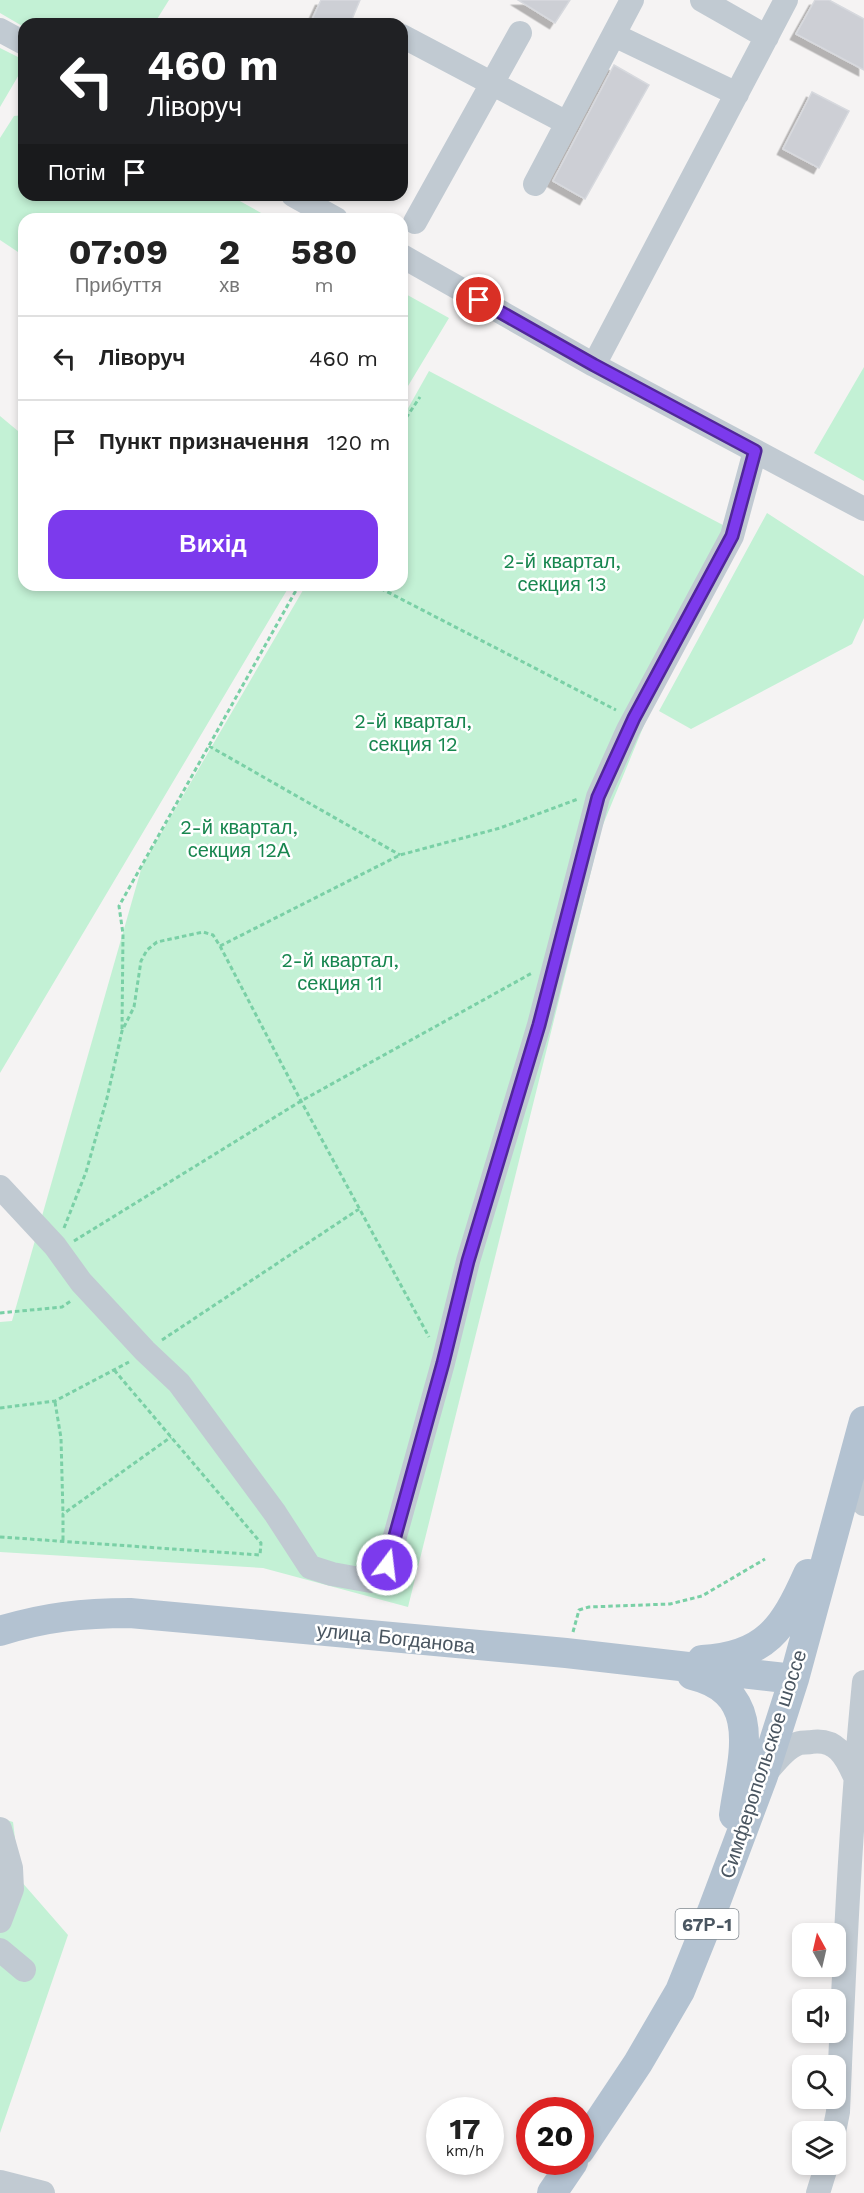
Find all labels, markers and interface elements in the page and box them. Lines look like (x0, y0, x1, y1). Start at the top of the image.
text: 460 m (147, 41, 279, 90)
icon: left (48, 42, 126, 120)
text: Ліворуч (147, 91, 242, 123)
icon: arrive (118, 156, 151, 189)
text: Потім (48, 160, 106, 185)
text: 07:09 (69, 231, 168, 273)
text: 2 (219, 231, 240, 273)
text: 580 (291, 231, 357, 273)
text: Прибуття (75, 273, 162, 297)
text: хв (219, 273, 240, 297)
text: m (315, 273, 334, 297)
pin (453, 274, 504, 325)
icon: arrive (462, 283, 495, 316)
icon: left (48, 342, 81, 375)
text: Ліворуч (99, 345, 185, 370)
text: 460 m (309, 346, 378, 371)
icon: arrive (48, 426, 81, 459)
text: Пункт призначення (99, 429, 309, 454)
text: 120 m (327, 430, 391, 455)
button: Вихід (48, 510, 378, 579)
park label: 2-й квартал, секция 13 (503, 549, 621, 596)
park label: 2-й квартал, секция 12 (354, 709, 472, 756)
park label: 2-й квартал, секция 12А (180, 815, 298, 862)
park label: 2-й квартал, секция 11 (281, 948, 399, 995)
position arrow (355, 1533, 419, 1597)
street label: улица Богданова (316, 1618, 477, 1658)
street label: Симферопольское шоссе (715, 1647, 811, 1881)
road number: 67Р-1 (676, 1909, 738, 1939)
north arrow (792, 1923, 846, 1977)
map controls (792, 1923, 846, 2175)
button: sound (792, 1989, 846, 2043)
button: search (792, 2055, 846, 2109)
speed limit sign: 20 (516, 2097, 594, 2175)
text: 17 (449, 2111, 481, 2146)
button: layers (792, 2121, 846, 2175)
text: km/h (446, 2142, 484, 2160)

